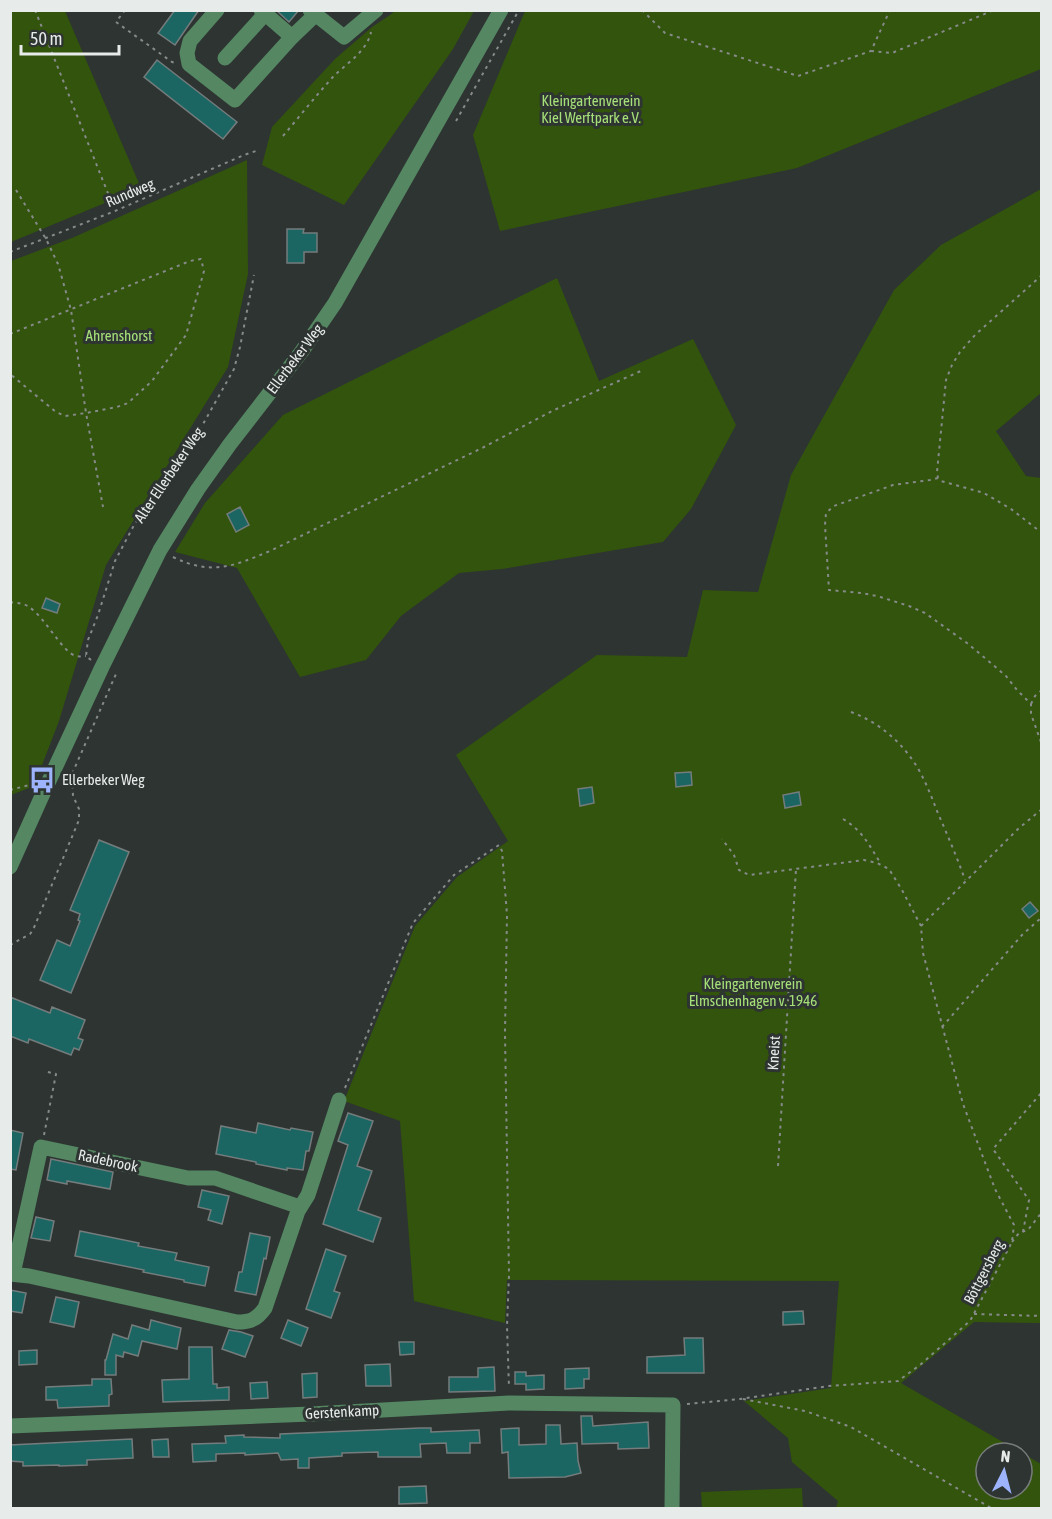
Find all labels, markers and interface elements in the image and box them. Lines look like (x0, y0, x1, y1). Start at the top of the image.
scale bar (21, 18, 118, 56)
text: 50 m (30, 28, 62, 49)
park label: Kleingartenverein Kiel Werftpark e.V. (541, 92, 641, 126)
street label: Rundweg (103, 175, 157, 210)
street label: Ellerbeker Weg (263, 320, 327, 397)
park label: Ahrenshorst (86, 327, 152, 344)
street label: Alter Ellerbeker Weg (130, 423, 207, 526)
bus stop icon: Ellerbeker Weg (27, 765, 57, 795)
place label: Ellerbeker Weg (62, 771, 145, 788)
park label: Kleingartenverein Elmschenhagen v. 1946 (689, 975, 817, 1009)
street label: Kneist (764, 1035, 783, 1071)
street label: Radebrook (77, 1146, 140, 1175)
street label: Böttgersberg (960, 1236, 1007, 1307)
street label: Gerstenkamp (304, 1401, 379, 1422)
north arrow (974, 1441, 1034, 1501)
text: N (1000, 1447, 1011, 1466)

